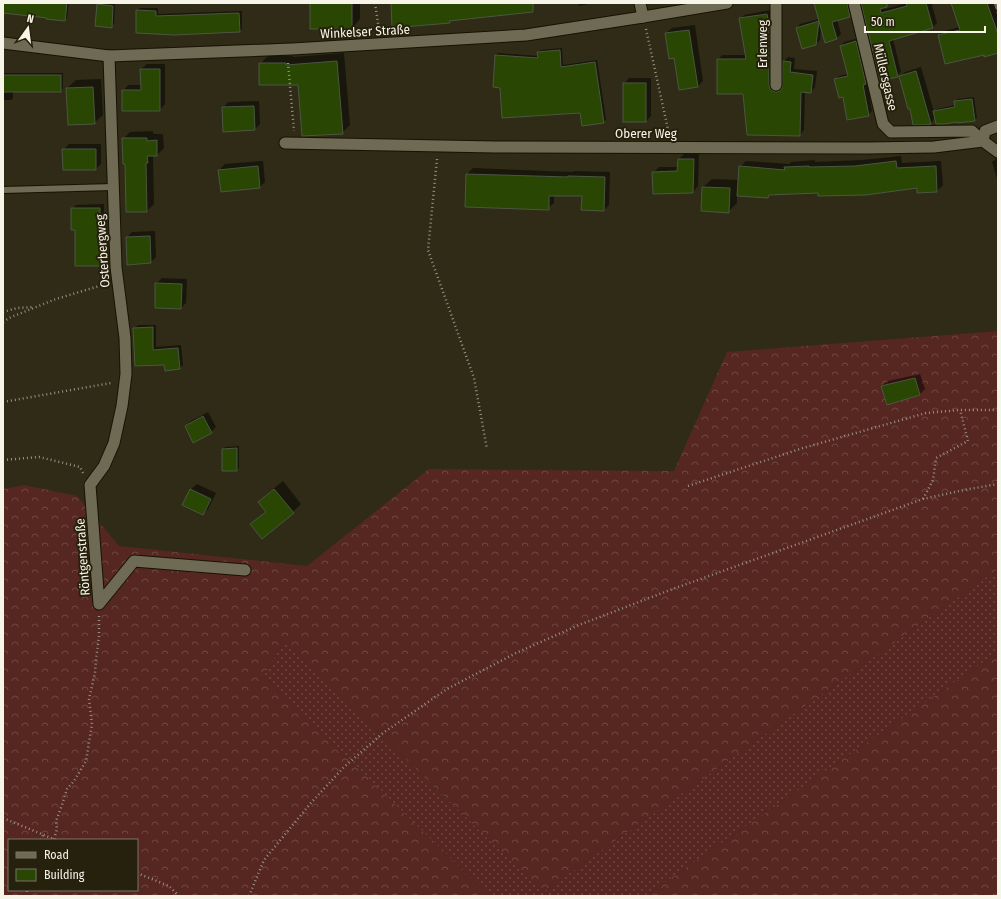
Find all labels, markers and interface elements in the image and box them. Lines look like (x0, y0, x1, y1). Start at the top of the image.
north arrow (8, 8, 48, 48)
scale bar (865, 8, 985, 34)
text: N (26, 12, 35, 26)
text: 50 m (871, 15, 895, 29)
street label: Erlenweg (755, 19, 770, 68)
street label: Winkelser Straße (320, 22, 410, 41)
street label: Müllersgasse (870, 42, 901, 112)
street label: Oberer Weg (615, 126, 678, 141)
street label: Osterbergweg (92, 213, 113, 288)
street label: Röntgenstraße (72, 518, 93, 596)
legend (8, 839, 138, 891)
text: Road (44, 848, 69, 862)
text: Building (44, 868, 85, 882)

